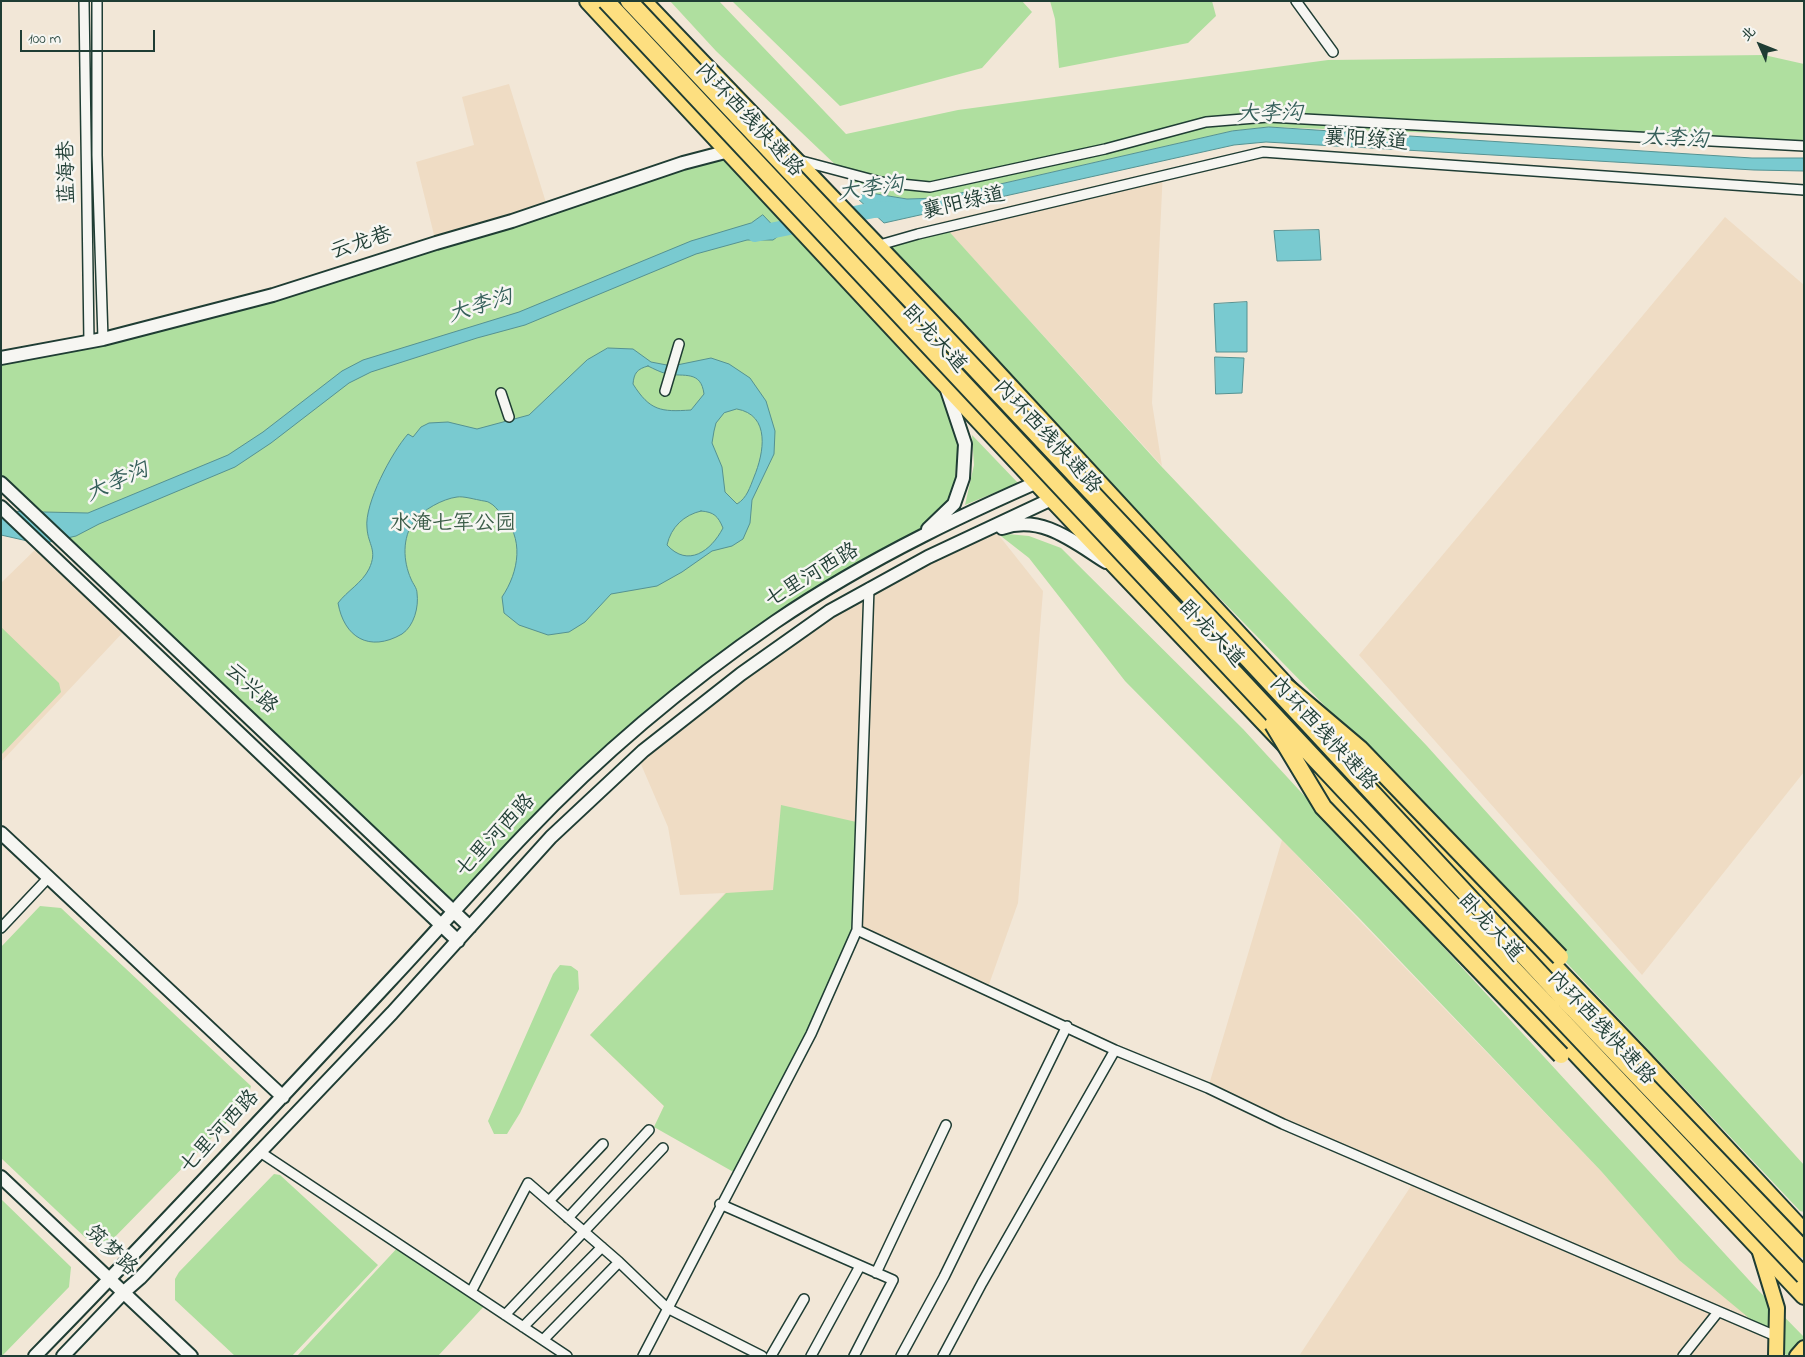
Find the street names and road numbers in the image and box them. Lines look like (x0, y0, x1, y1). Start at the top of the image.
street label: 内环西线快速路 (689, 59, 807, 183)
street label: 襄阳绿道 (1323, 127, 1409, 157)
street label: 蓝海巷 (56, 140, 82, 204)
street label: 襄阳绿道 (920, 183, 1008, 227)
street label: 云龙巷 (328, 223, 396, 267)
street label: 卧龙大道 (895, 301, 971, 379)
street label: 内环西线快速路 (987, 376, 1105, 500)
street label: 七里河西路 (762, 539, 864, 615)
street label: 卧龙大道 (1172, 596, 1248, 674)
street label: 云兴路 (218, 659, 282, 721)
street label: 内环西线快速路 (1263, 673, 1381, 797)
street label: 七里河西路 (452, 790, 542, 884)
street label: 卧龙大道 (1451, 890, 1527, 968)
street label: 内环西线快速路 (1541, 967, 1659, 1091)
street label: 七里河西路 (176, 1086, 266, 1180)
street label: 筑梦路 (78, 1221, 142, 1283)

